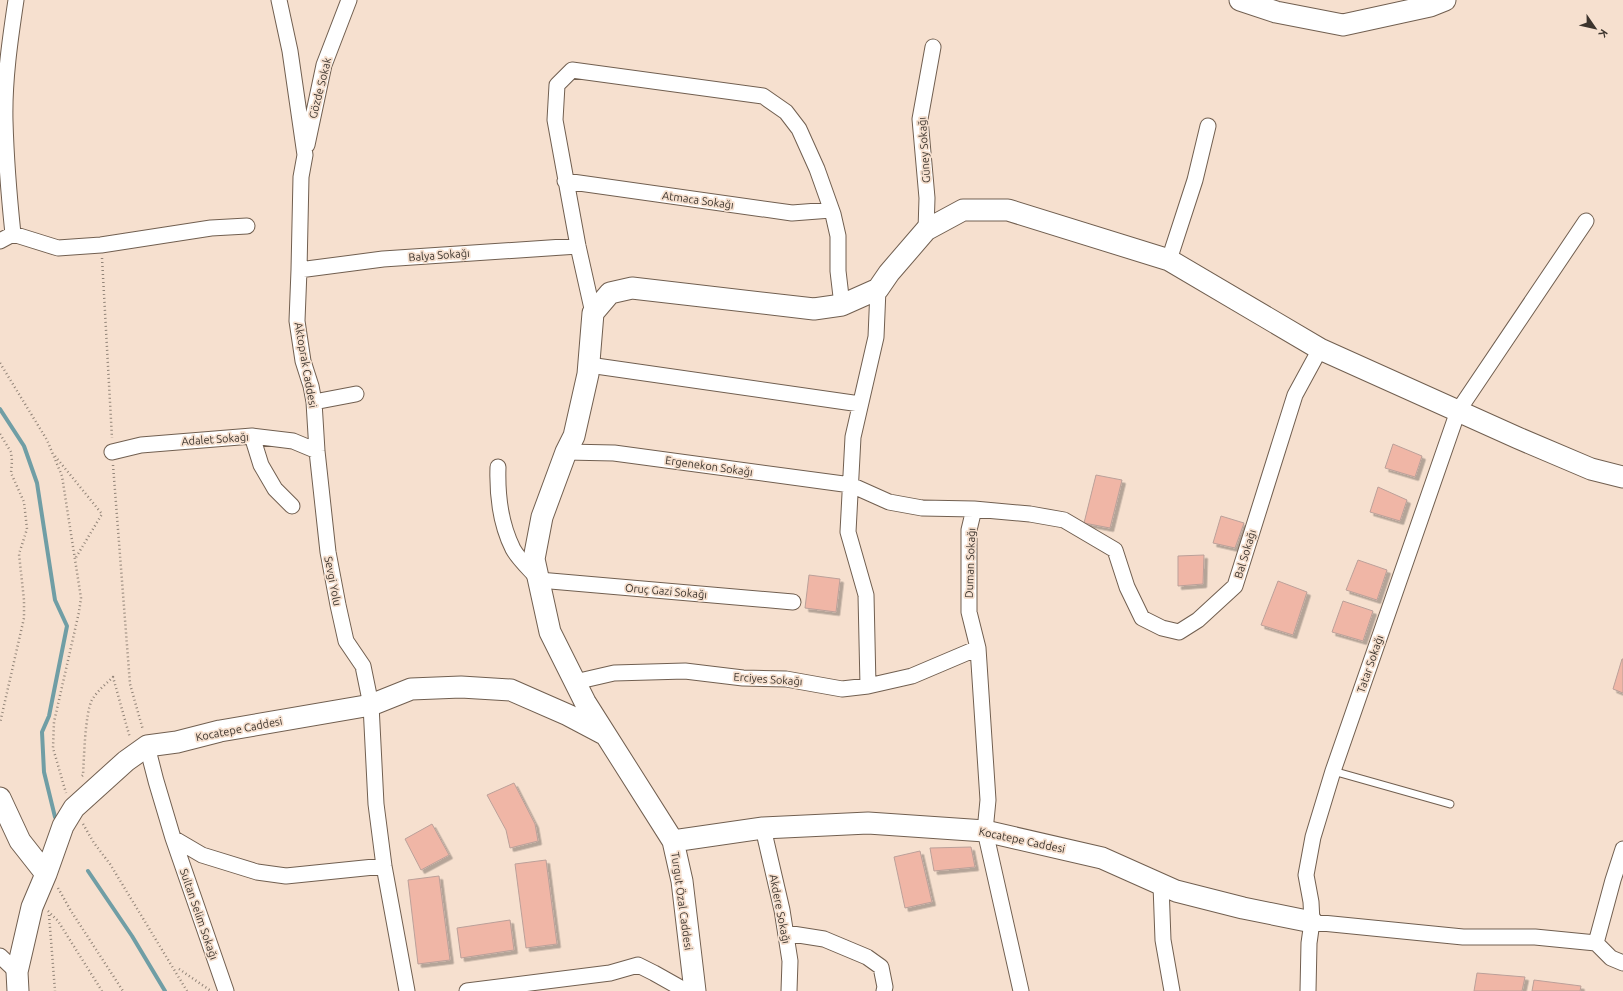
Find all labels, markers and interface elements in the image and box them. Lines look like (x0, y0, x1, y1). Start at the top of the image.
north arrow (1575, 8, 1615, 48)
text: K (1596, 27, 1610, 41)
street label: Gözde Sokak (307, 56, 333, 120)
street label: Güney Sokağı (916, 117, 932, 183)
street label: Atmaca Sokağı (661, 189, 735, 211)
street label: Balya Sokağı (408, 247, 470, 263)
street label: Aktoprak Caddesi (293, 321, 319, 409)
street label: Adalet Sokağı (181, 431, 249, 447)
street label: Ergenekon Sokağı (665, 454, 753, 478)
street label: Duman Sokağı (963, 528, 977, 598)
street label: Bal Sokağı (1232, 528, 1258, 580)
street label: Sevgi Yolu (322, 555, 344, 607)
street label: Oruç Gazi Sokağı (625, 581, 707, 601)
street label: Tatar Sokağı (1354, 633, 1386, 695)
street label: Erciyes Sokağı (733, 671, 803, 687)
street label: Kocatepe Caddesi (195, 715, 283, 743)
street label: Kocatepe Caddesi (978, 825, 1066, 855)
street label: Turgut Özal Caddesi (669, 851, 695, 951)
street label: Sultan Selim Sokağı (178, 867, 220, 961)
street label: Akdere Sokağı (767, 873, 793, 945)

